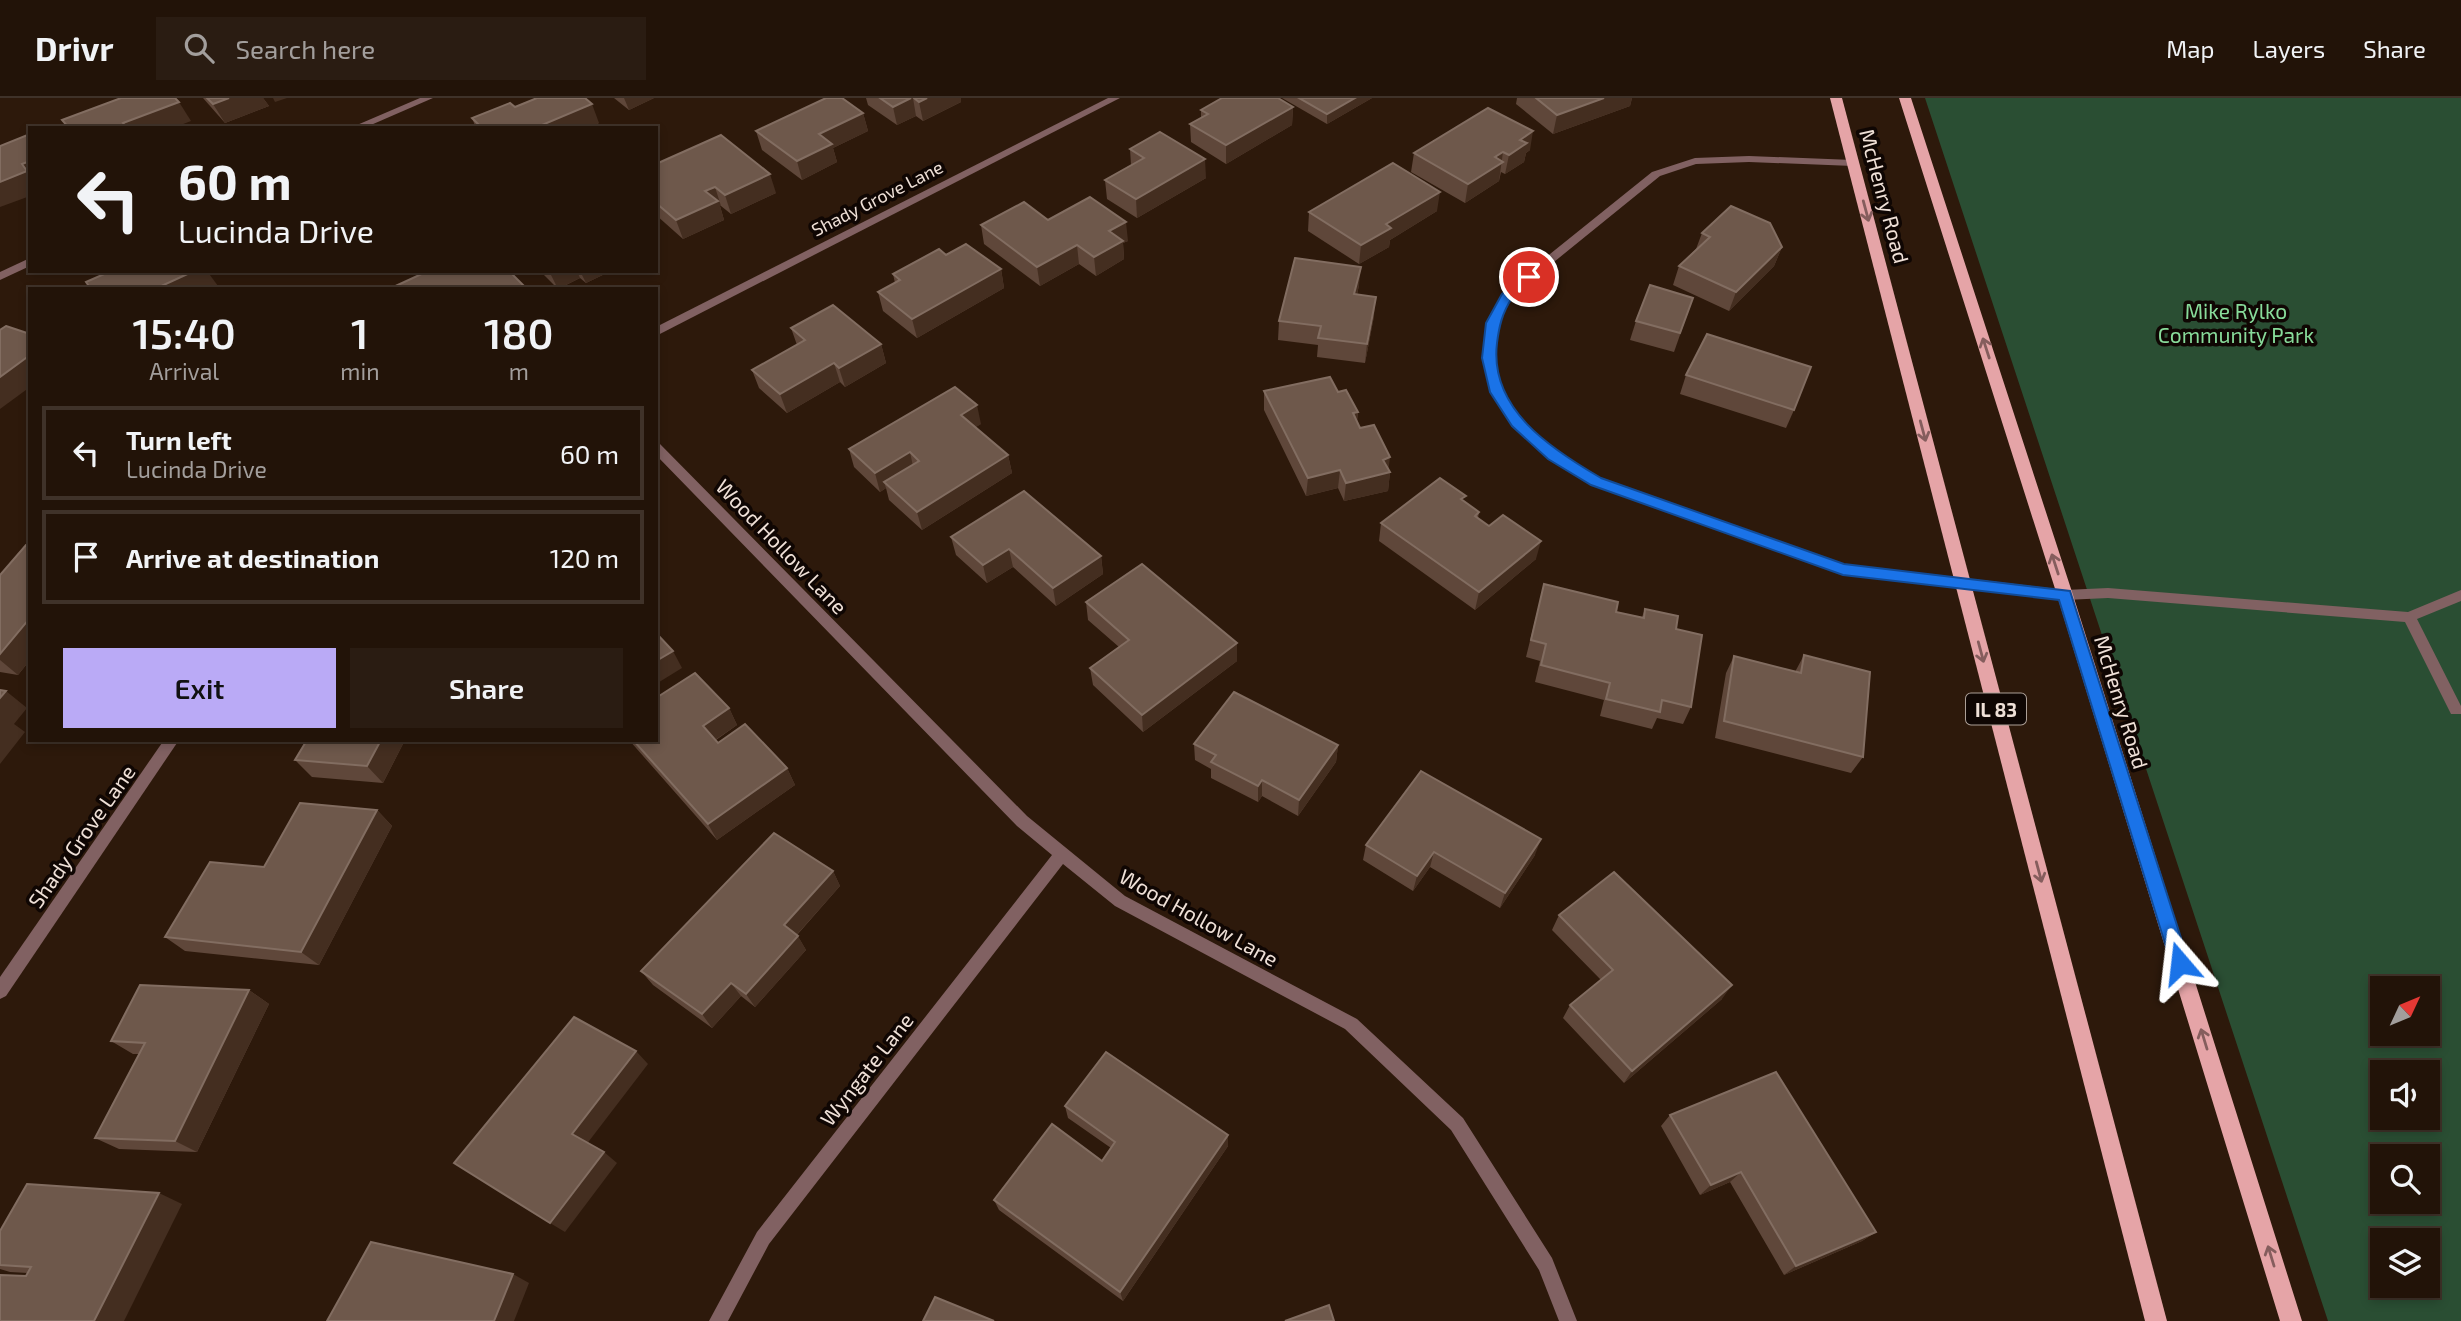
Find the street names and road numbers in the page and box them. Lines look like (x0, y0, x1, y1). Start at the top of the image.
street label: McHenry Road (1855, 126, 1915, 266)
street label: Shady Grove Lane (808, 155, 946, 241)
street label: Wood Hollow Lane (711, 473, 853, 619)
street label: McHenry Road (2090, 632, 2154, 772)
road number: IL 83 (1966, 694, 2026, 724)
street label: Shady Grove Lane (22, 760, 140, 912)
street label: Wood Hollow Lane (1115, 863, 1283, 971)
street label: Wyngate Lane (814, 1008, 918, 1130)

